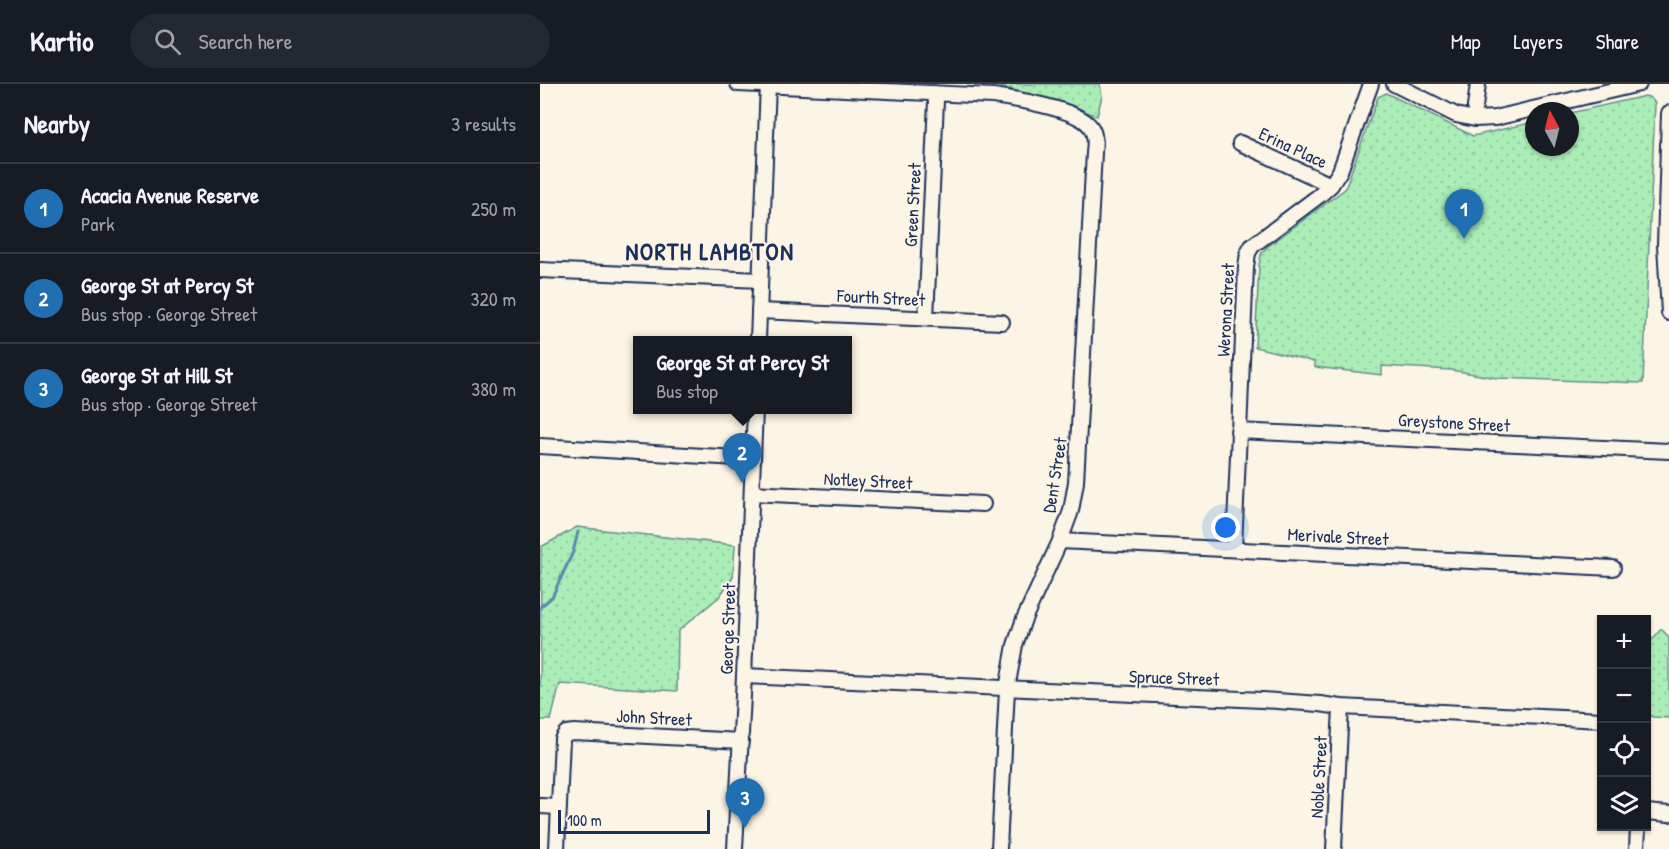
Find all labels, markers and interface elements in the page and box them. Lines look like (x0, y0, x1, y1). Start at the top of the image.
search box (130, 14, 550, 68)
text: Kartio (30, 22, 94, 60)
icon: search (151, 25, 184, 58)
text: Search here (199, 26, 293, 56)
text: Map (1451, 27, 1480, 56)
text: Layers (1513, 27, 1563, 56)
text: Share (1596, 27, 1639, 56)
north arrow (1525, 102, 1579, 156)
text: Nearby (24, 106, 90, 141)
text: 3 results (451, 110, 516, 137)
street label: Erina Place (1255, 121, 1332, 174)
street label: Green Street (898, 162, 927, 248)
text: Acacia Avenue Reserve (81, 180, 259, 210)
pin: 1 (1444, 190, 1484, 239)
text: 1 (40, 195, 47, 222)
text: 250 m (471, 195, 516, 222)
text: Park (81, 210, 114, 237)
district label: NORTH LAMBTON (626, 235, 794, 267)
street label: Werona Street (1211, 262, 1240, 357)
text: George St at Percy St (81, 270, 254, 300)
street label: Fourth Street (835, 283, 926, 312)
text: 2 (39, 285, 48, 312)
text: 320 m (471, 285, 516, 312)
text: Bus stop · George Street (81, 300, 257, 327)
popup (633, 336, 852, 414)
text: George St at Percy St (656, 347, 829, 377)
text: George St at Hill St (81, 360, 233, 390)
text: 3 (39, 375, 48, 402)
text: 380 m (471, 375, 516, 402)
text: Bus stop (656, 377, 718, 404)
text: Bus stop · George Street (81, 390, 257, 417)
street label: Greystone Street (1397, 407, 1511, 438)
pin: 2 (722, 434, 762, 483)
street label: Dent Street (1036, 435, 1073, 514)
street label: Notley Street (823, 466, 914, 495)
your location (1211, 513, 1240, 542)
street label: Merivale Street (1287, 521, 1390, 552)
street label: George Street (713, 582, 742, 675)
map controls (1597, 615, 1651, 831)
button: + (1597, 615, 1651, 669)
street label: Spruce Street (1128, 663, 1220, 692)
button: − (1597, 669, 1651, 723)
street label: John Street (616, 703, 693, 732)
button: locate (1597, 723, 1651, 777)
street label: Noble Street (1304, 734, 1333, 819)
button: layers (1597, 777, 1651, 831)
pin: 3 (726, 778, 764, 828)
scale bar (558, 807, 710, 834)
text: 100 m (567, 809, 602, 831)

